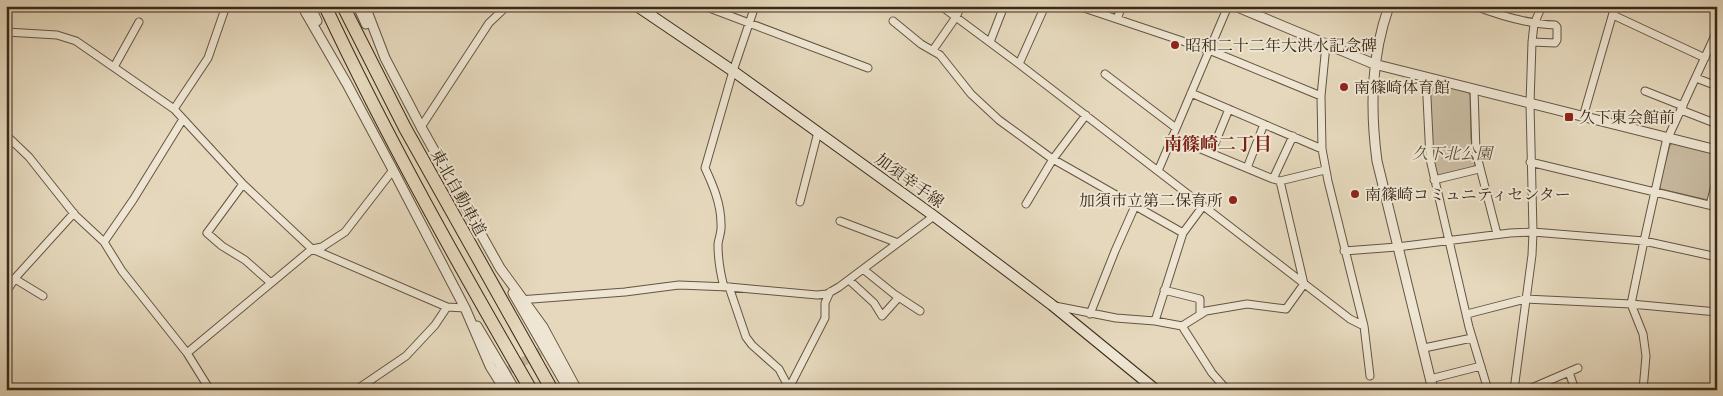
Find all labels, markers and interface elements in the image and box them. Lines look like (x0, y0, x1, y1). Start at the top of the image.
place label: 昭和二十二年大洪水記念碑 (1185, 36, 1377, 55)
marker: 昭和二十二年大洪水記念碑 (1169, 39, 1181, 51)
place label: 南篠崎体育館 (1354, 78, 1450, 97)
marker: 南篠崎体育館 (1338, 81, 1350, 93)
place label: 久下東会館前 (1579, 108, 1675, 127)
marker: 久下東会館前 (1563, 111, 1575, 123)
district label: 南篠崎二丁目 (1164, 134, 1272, 155)
park label: 久下北公園 (1412, 144, 1495, 163)
street label: 東北自動車道 (427, 146, 490, 239)
street label: 加須幸手線 (872, 149, 948, 212)
place label: 南篠崎コミュニティセンター (1365, 185, 1571, 204)
marker: 南篠崎コミュニティセンター (1349, 188, 1361, 200)
place label: 加須市立第二保育所 (1079, 191, 1223, 210)
marker: 加須市立第二保育所 (1227, 194, 1239, 206)

